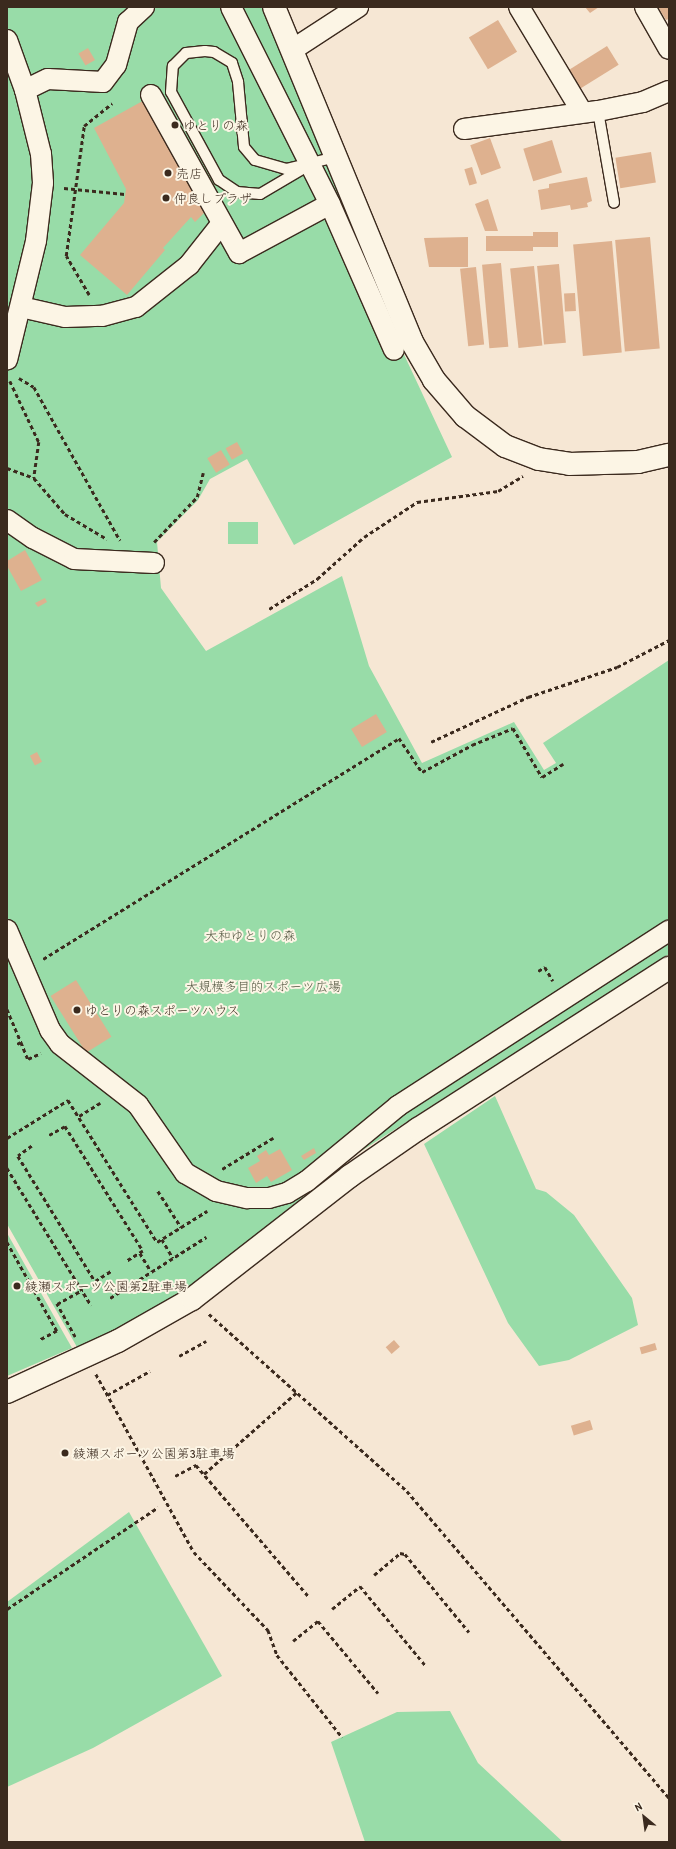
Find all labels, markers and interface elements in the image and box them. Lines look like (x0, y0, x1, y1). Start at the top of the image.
place label: ゆとりの森 (183, 117, 248, 133)
marker: ゆとりの森 (170, 120, 180, 130)
place label: 売店 (176, 165, 202, 181)
marker: 売店 (163, 168, 173, 178)
place label: 仲良しプラザ (174, 190, 252, 206)
marker: 仲良しプラザ (161, 193, 171, 203)
park label: 大和ゆとりの森 (205, 927, 295, 943)
park label: 大規模多目的スポーツ広場 (185, 978, 341, 994)
place label: ゆとりの森スポーツハウス (85, 1002, 241, 1018)
marker: ゆとりの森スポーツハウス (72, 1005, 82, 1015)
place label: 綾瀬スポーツ公園第2駐車場 (25, 1278, 187, 1294)
marker: 綾瀬スポーツ公園第2駐車場 (12, 1281, 22, 1291)
place label: 綾瀬スポーツ公園第3駐車場 (73, 1445, 235, 1461)
marker: 綾瀬スポーツ公園第3駐車場 (60, 1448, 70, 1458)
north arrow (624, 1797, 664, 1837)
text: N (632, 1799, 644, 1814)

